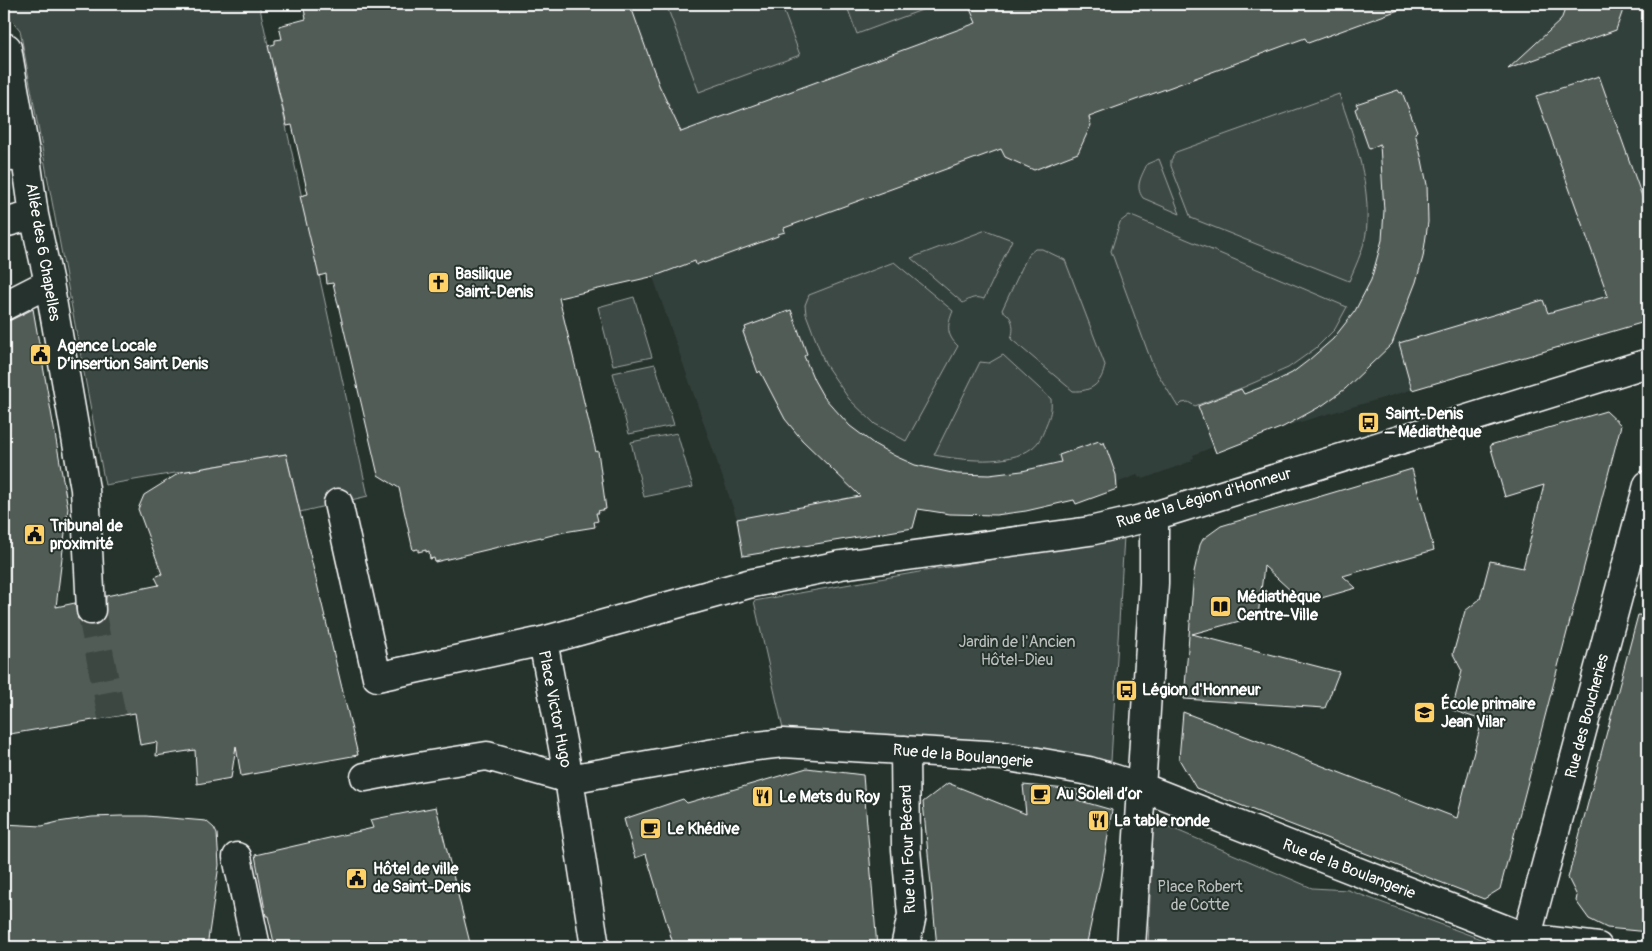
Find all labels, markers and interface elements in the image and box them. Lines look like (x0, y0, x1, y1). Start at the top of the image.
street label: Allée des 6 Chapelles (21, 181, 65, 323)
place label: Basilique Saint-Denis (455, 264, 534, 302)
church icon: Basilique Saint-Denis (427, 271, 451, 295)
place label: Agence Locale D’insertion Saint Denis (57, 336, 209, 374)
public building icon: Agence Locale D’insertion Saint Denis (29, 343, 53, 367)
place label: Saint-Denis – Médiathèque (1384, 404, 1483, 442)
bus stop icon: Saint-Denis – Médiathèque (1357, 411, 1381, 435)
street label: Rue de la Légion d'Honneur (1114, 463, 1294, 533)
place label: Tribunal de proximité (49, 516, 124, 554)
public building icon: Tribunal de proximité (22, 523, 46, 547)
place label: Médiathèque Centre-Ville (1237, 587, 1322, 625)
library icon: Médiathèque Centre-Ville (1209, 594, 1233, 618)
park label: Jardin de l'Ancien Hôtel-Dieu (959, 632, 1075, 670)
street label: Place Victor Hugo (534, 649, 576, 770)
street label: Rue des Boucheries (1561, 652, 1613, 780)
bus stop icon: Légion d'Honneur (1114, 678, 1138, 702)
place label: Légion d'Honneur (1142, 680, 1261, 700)
place label: École primaire Jean Vilar (1441, 693, 1536, 732)
school or university icon: École primaire Jean Vilar (1413, 701, 1437, 725)
street label: Rue de la Boulangerie (892, 740, 1034, 772)
cafe icon: Au Soleil d’or (1028, 782, 1052, 806)
street label: Rue du Four Bécard (896, 784, 920, 914)
place label: Au Soleil d’or (1056, 784, 1143, 804)
restaurant icon: Le Mets du Roy (751, 785, 775, 809)
place label: Le Mets du Roy (779, 787, 880, 807)
restaurant icon: La table ronde (1086, 809, 1110, 833)
place label: La table ronde (1114, 811, 1211, 831)
cafe icon: Le Khédive (639, 817, 663, 841)
place label: Le Khédive (667, 819, 740, 839)
street label: Rue de la Boulangerie (1280, 834, 1418, 904)
place label: Hôtel de ville de Saint-Denis (373, 859, 471, 897)
public building icon: Hôtel de ville de Saint-Denis (345, 866, 369, 890)
park label: Place Robert de Cotte (1157, 877, 1243, 915)

